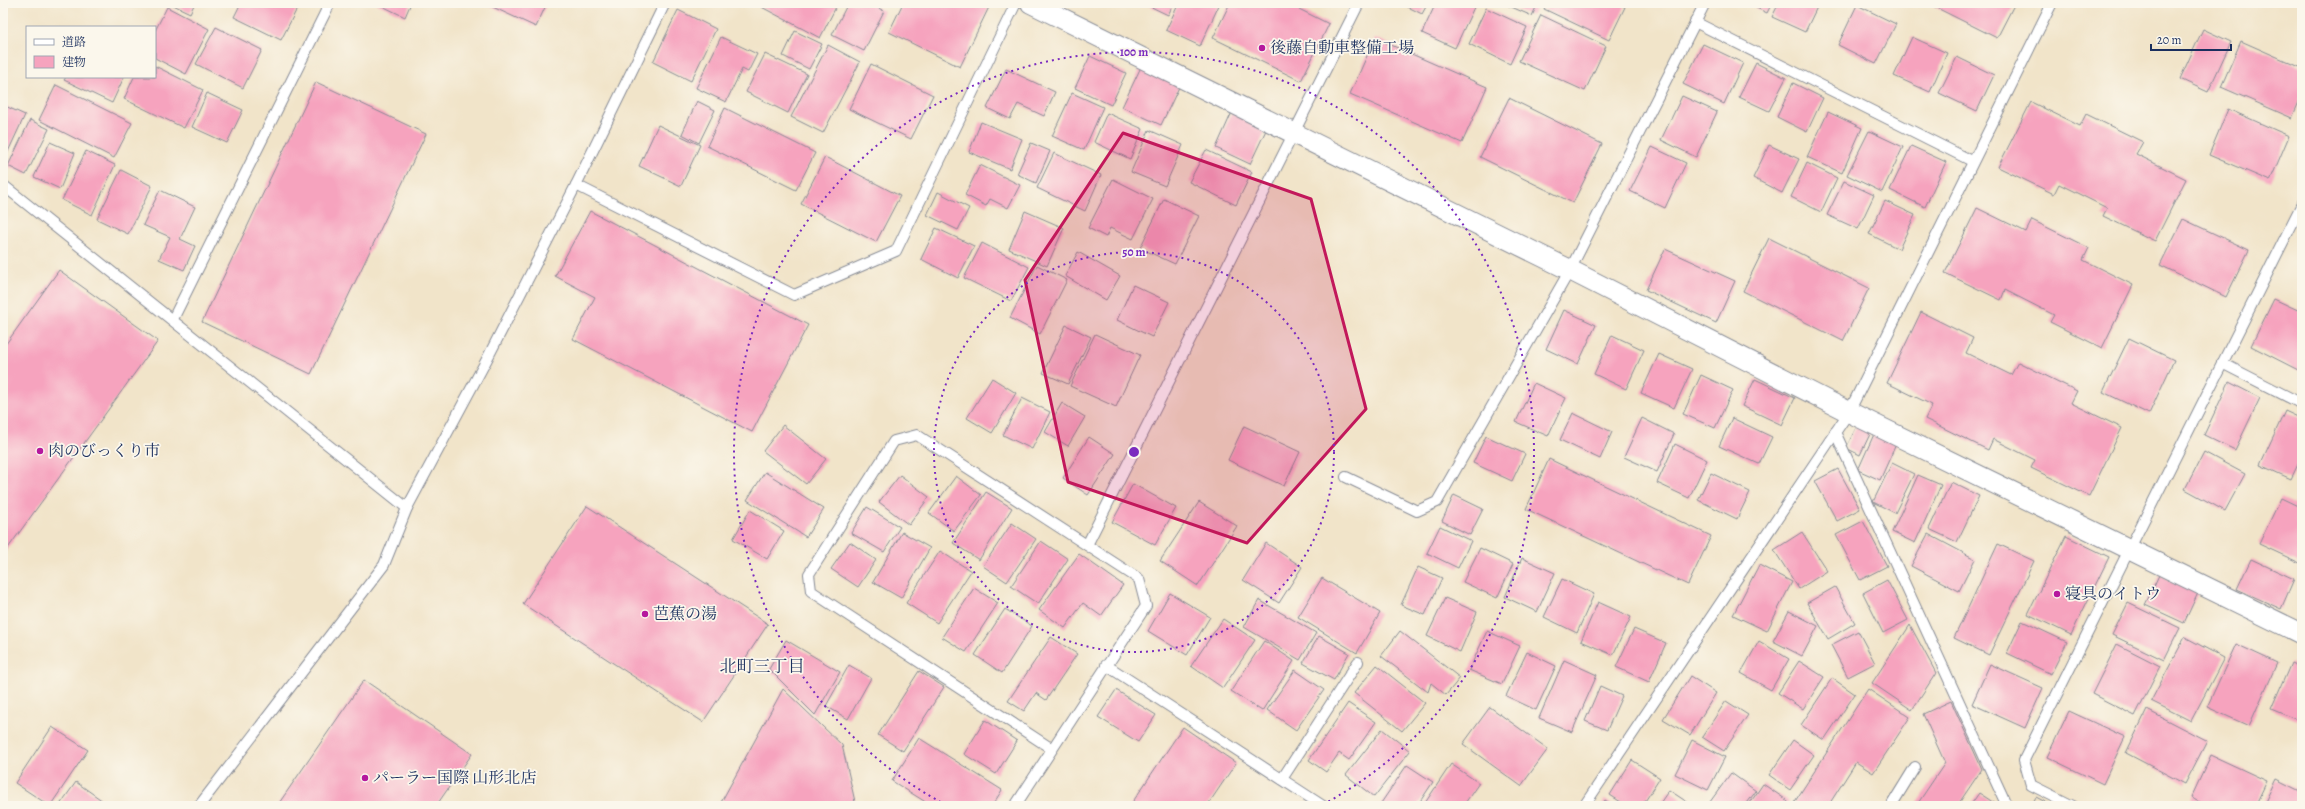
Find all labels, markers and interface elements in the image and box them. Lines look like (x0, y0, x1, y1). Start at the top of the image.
legend (26, 26, 156, 78)
scale bar (2151, 26, 2231, 52)
text: 20 m (2157, 32, 2181, 48)
text: 道路 (62, 34, 86, 50)
place label: 後藤自動車整備工場 (1270, 37, 1414, 59)
marker: 後藤自動車整備工場 (1257, 43, 1267, 53)
text: 100 m (1120, 44, 1148, 60)
text: 建物 (62, 54, 86, 70)
text: 50 m (1122, 244, 1146, 260)
place label: 肉のびっくり市 (48, 440, 160, 462)
centre of rings (1127, 445, 1141, 459)
marker: 肉のびっくり市 (35, 446, 45, 456)
place label: 寝具のイトウ (2065, 583, 2161, 605)
marker: 寝具のイトウ (2052, 589, 2062, 599)
place label: 芭蕉の湯 (653, 603, 717, 625)
marker: 芭蕉の湯 (640, 609, 650, 619)
district label: 北町三丁目 (720, 655, 805, 678)
place label: パーラー国際 山形北店 (373, 767, 536, 789)
marker: パーラー国際 山形北店 (360, 773, 370, 783)

